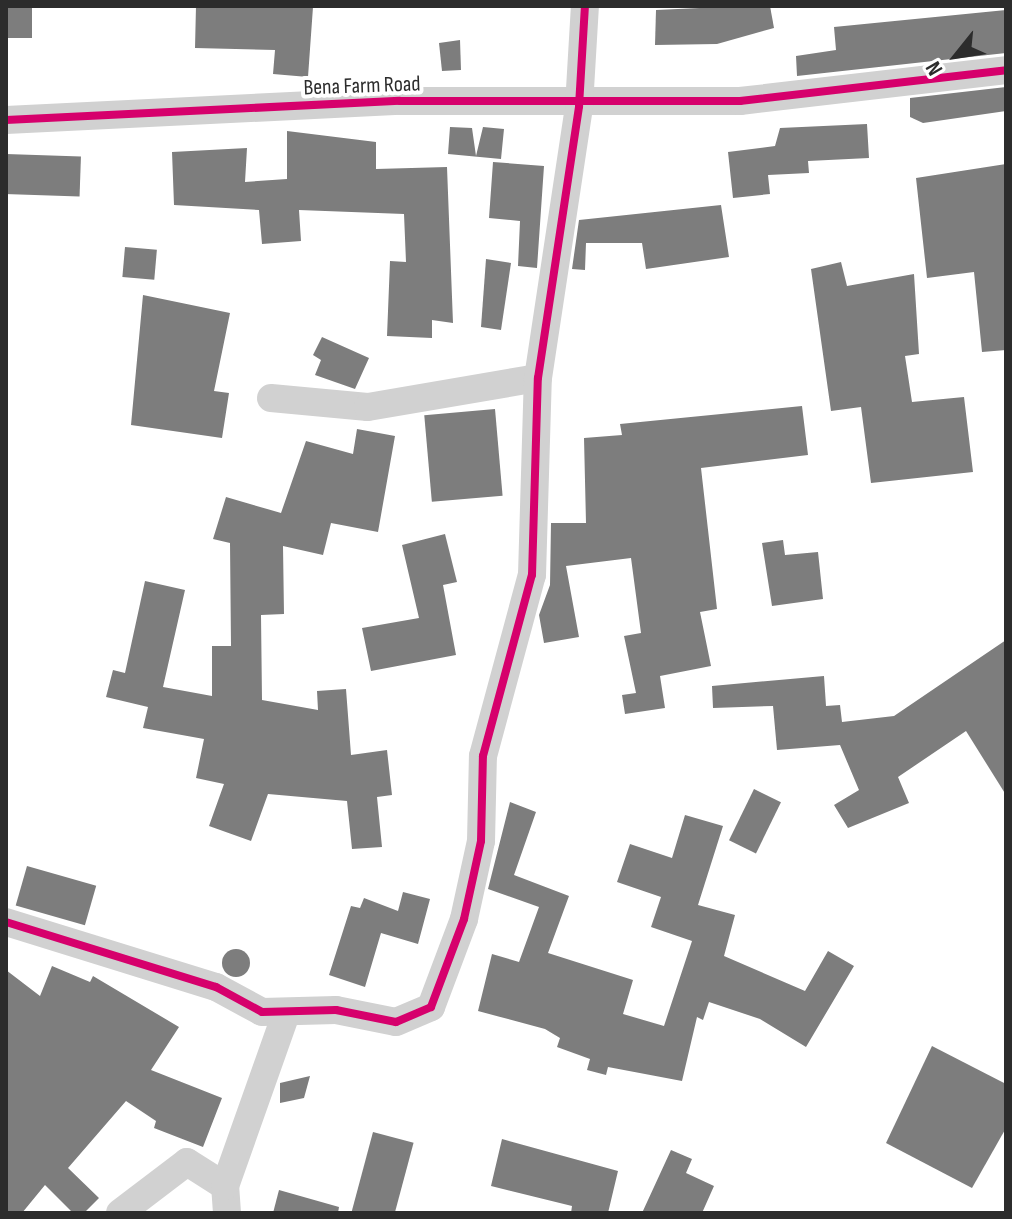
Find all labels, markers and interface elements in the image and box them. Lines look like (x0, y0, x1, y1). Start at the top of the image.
north arrow (916, 16, 996, 96)
text: N (920, 56, 949, 80)
street label: Bena Farm Road (303, 71, 421, 101)

